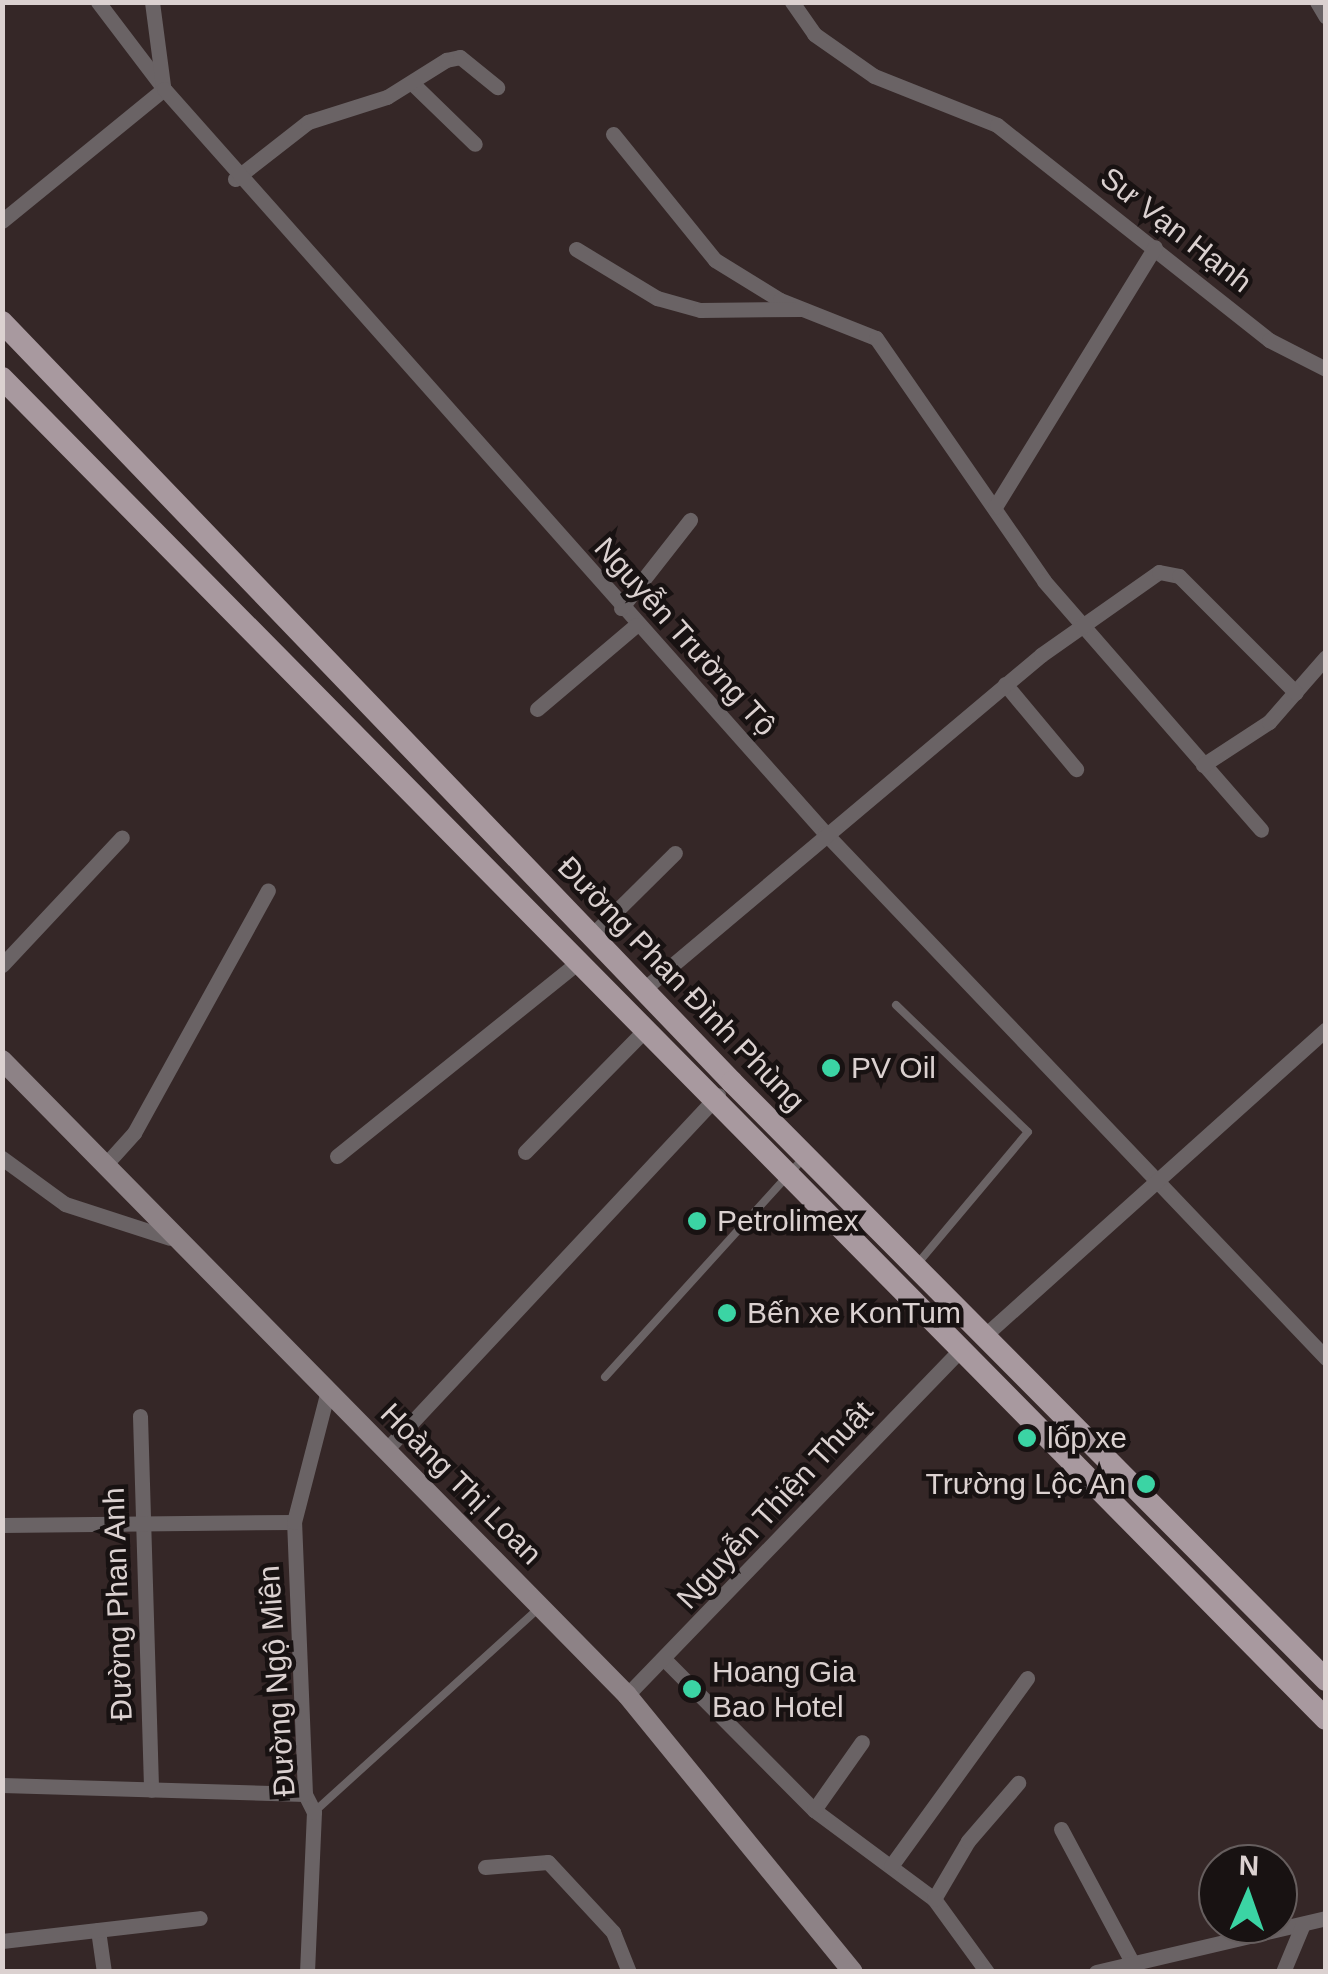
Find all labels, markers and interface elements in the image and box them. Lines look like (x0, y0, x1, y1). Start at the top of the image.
street label: Sư Vạn Hạnh (1093, 160, 1259, 300)
street label: Nguyễn Trường Tộ (586, 530, 784, 744)
street label: Đường Phan Đình Phùng (550, 849, 812, 1119)
place label: PV Oil (851, 1050, 936, 1086)
marker: PV Oil (820, 1057, 842, 1079)
place label: Petrolimex (717, 1203, 859, 1239)
marker: Petrolimex (686, 1210, 708, 1232)
place label: Bến xe KonTum (747, 1295, 961, 1331)
marker: Bến xe KonTum (716, 1302, 738, 1324)
street label: Nguyễn Thiện Thuật (669, 1393, 881, 1617)
street label: Hoàng Thị Loan (373, 1396, 549, 1572)
place label: lốp xe (1047, 1420, 1127, 1456)
marker: lốp xe (1016, 1427, 1038, 1449)
place label: Trường Lộc An (924, 1466, 1126, 1502)
marker: Trường Lộc An (1135, 1473, 1157, 1495)
street label: Đường Phan Anh (96, 1486, 140, 1722)
street label: Đường Ngộ Miên (251, 1564, 303, 1798)
place label: Hoang Gia Bao Hotel (712, 1654, 855, 1724)
marker: Hoang Gia Bao Hotel (681, 1678, 703, 1700)
north arrow (1198, 1844, 1298, 1944)
text: N (1238, 1850, 1260, 1881)

